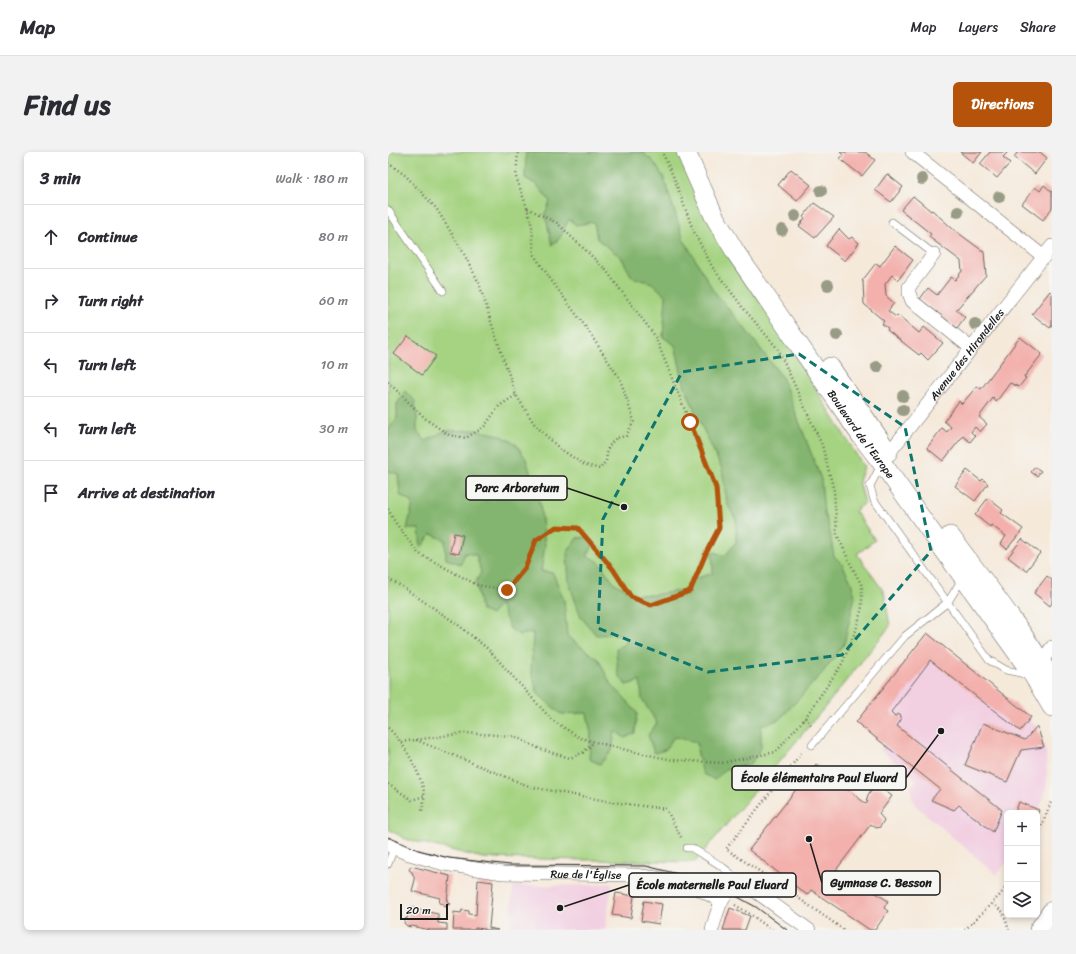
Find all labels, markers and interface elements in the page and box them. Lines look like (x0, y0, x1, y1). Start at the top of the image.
text: Map (20, 11, 55, 44)
text: Map (911, 15, 936, 40)
text: Layers (958, 15, 998, 40)
text: Share (1020, 15, 1056, 40)
text: Find us (24, 80, 111, 129)
button: Directions (953, 82, 1052, 127)
text: 3 min (40, 163, 81, 193)
text: Walk · 180 m (276, 167, 348, 190)
text: Continue (78, 224, 138, 250)
text: 80 m (319, 225, 348, 248)
icon: ahead (40, 226, 62, 248)
text: Turn right (78, 288, 143, 314)
text: 60 m (319, 289, 348, 312)
icon: right (40, 290, 62, 312)
street label: Avenue des Hirondelles (924, 303, 1010, 405)
text: Turn left (78, 352, 136, 378)
text: 10 m (321, 353, 348, 376)
icon: left (40, 354, 62, 376)
street label: Boulevard de l'Europe (823, 386, 900, 483)
route start (681, 413, 699, 431)
text: Turn left (78, 416, 136, 442)
text: 30 m (319, 417, 348, 440)
icon: left (40, 418, 62, 440)
callout: Parc Arboretum (466, 476, 567, 500)
text: Parc Arboretum (475, 477, 560, 499)
text: Arrive at destination (78, 480, 215, 506)
icon: arrive (40, 482, 62, 504)
route end (498, 581, 516, 599)
callout: École élémentaire Paul Eluard (732, 766, 906, 790)
text: École élémentaire Paul Eluard (741, 767, 899, 789)
map controls (1004, 810, 1040, 918)
button: + (1004, 810, 1040, 846)
button: − (1004, 846, 1040, 882)
street label: Rue de l'Église (550, 864, 622, 884)
callout: Gymnase C. Besson (822, 871, 940, 895)
text: Gymnase C. Besson (829, 872, 932, 894)
callout: École maternelle Paul Eluard (629, 873, 796, 897)
text: École maternelle Paul Eluard (636, 874, 789, 896)
button: layers (1004, 882, 1040, 918)
text: 20 m (406, 901, 431, 920)
scale bar (400, 902, 448, 921)

